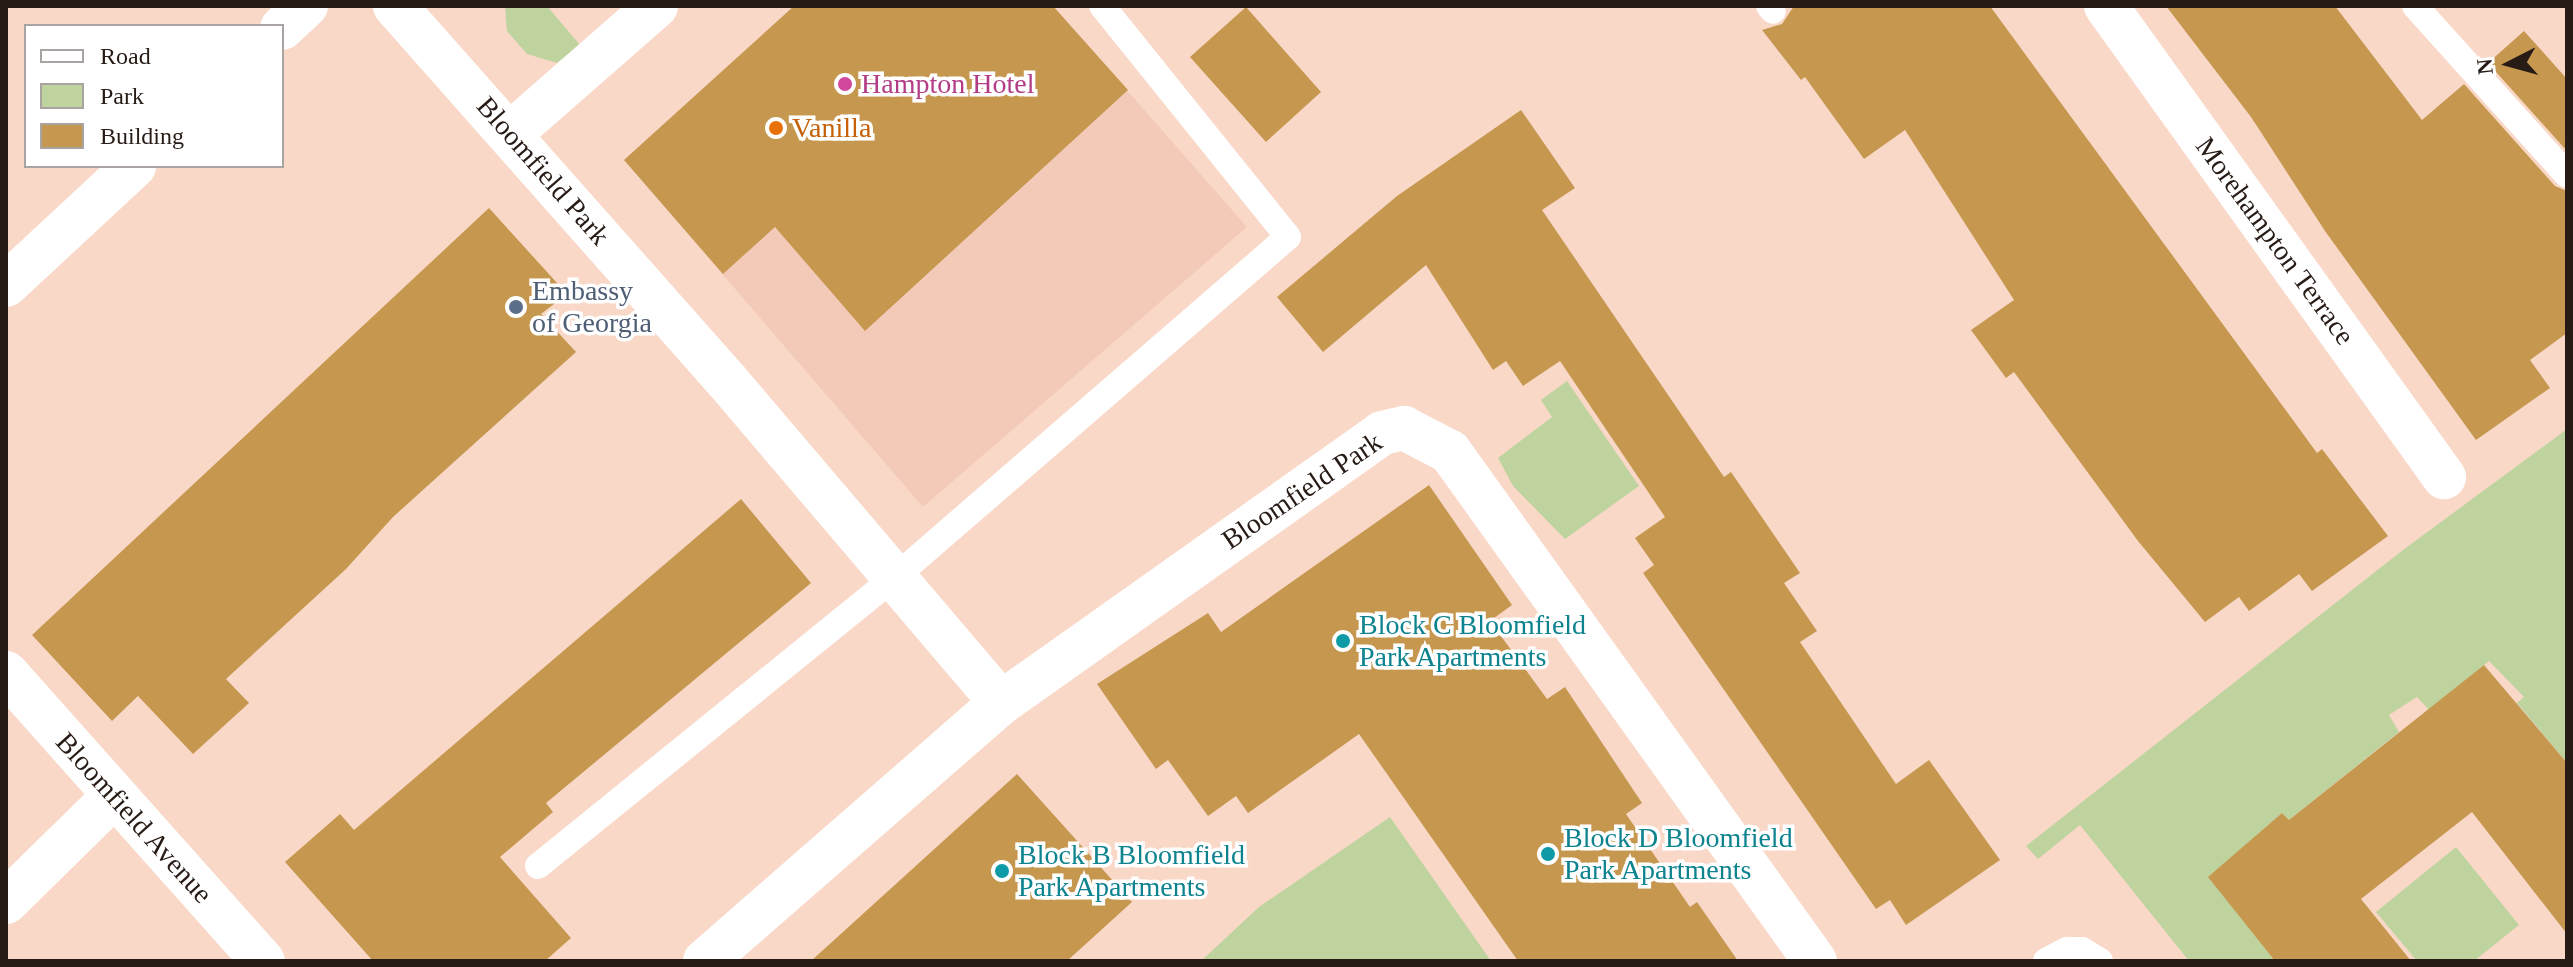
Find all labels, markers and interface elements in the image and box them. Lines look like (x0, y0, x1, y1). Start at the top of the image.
legend (24, 24, 284, 168)
north arrow (2469, 24, 2549, 104)
text: Road (100, 43, 151, 69)
text: N (2471, 57, 2498, 76)
place label: Hampton Hotel (861, 67, 1034, 101)
marker: Hampton Hotel (836, 75, 854, 93)
text: Park (100, 83, 144, 109)
street label: Bloomfield Park (469, 90, 617, 252)
place label: Vanilla (792, 111, 871, 145)
marker: Vanilla (767, 119, 785, 137)
text: Building (100, 123, 184, 149)
street label: Morehampton Terrace (2188, 130, 2362, 352)
place label: Embassy of Georgia (532, 274, 652, 340)
marker: Embassy of Georgia (507, 298, 525, 316)
street label: Bloomfield Park (1216, 425, 1388, 557)
place label: Block C Bloomfield Park Apartments (1359, 608, 1586, 674)
marker: Block C Bloomfield Park Apartments (1334, 632, 1352, 650)
street label: Bloomfield Avenue (48, 725, 220, 911)
place label: Block D Bloomfield Park Apartments (1564, 821, 1793, 887)
place label: Block B Bloomfield Park Apartments (1018, 838, 1245, 904)
marker: Block D Bloomfield Park Apartments (1539, 845, 1557, 863)
marker: Block B Bloomfield Park Apartments (993, 862, 1011, 880)

